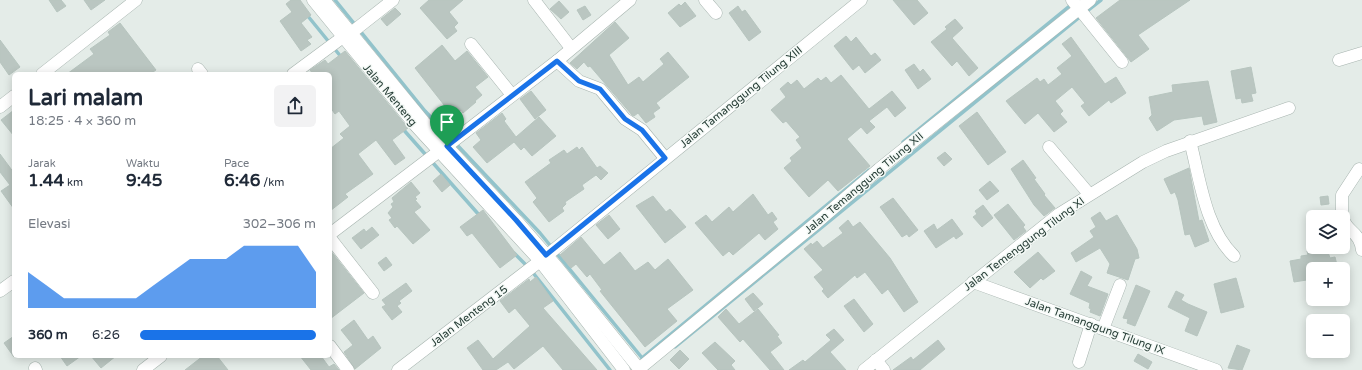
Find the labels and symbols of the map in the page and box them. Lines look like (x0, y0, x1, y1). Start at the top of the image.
street label: Jalan Tamanggung Tilung XIII (677, 44, 805, 150)
street label: Jalan Menteng (360, 61, 420, 129)
pin (430, 105, 464, 146)
street label: Jalan Temanggung Tilung XII (802, 129, 926, 237)
street label: Jalan Temenggung Tilung XI (961, 194, 1087, 294)
street label: Jalan Menteng 15 (428, 283, 510, 349)
street label: Jalan Tamanggung Tilung IX (1023, 295, 1167, 357)

